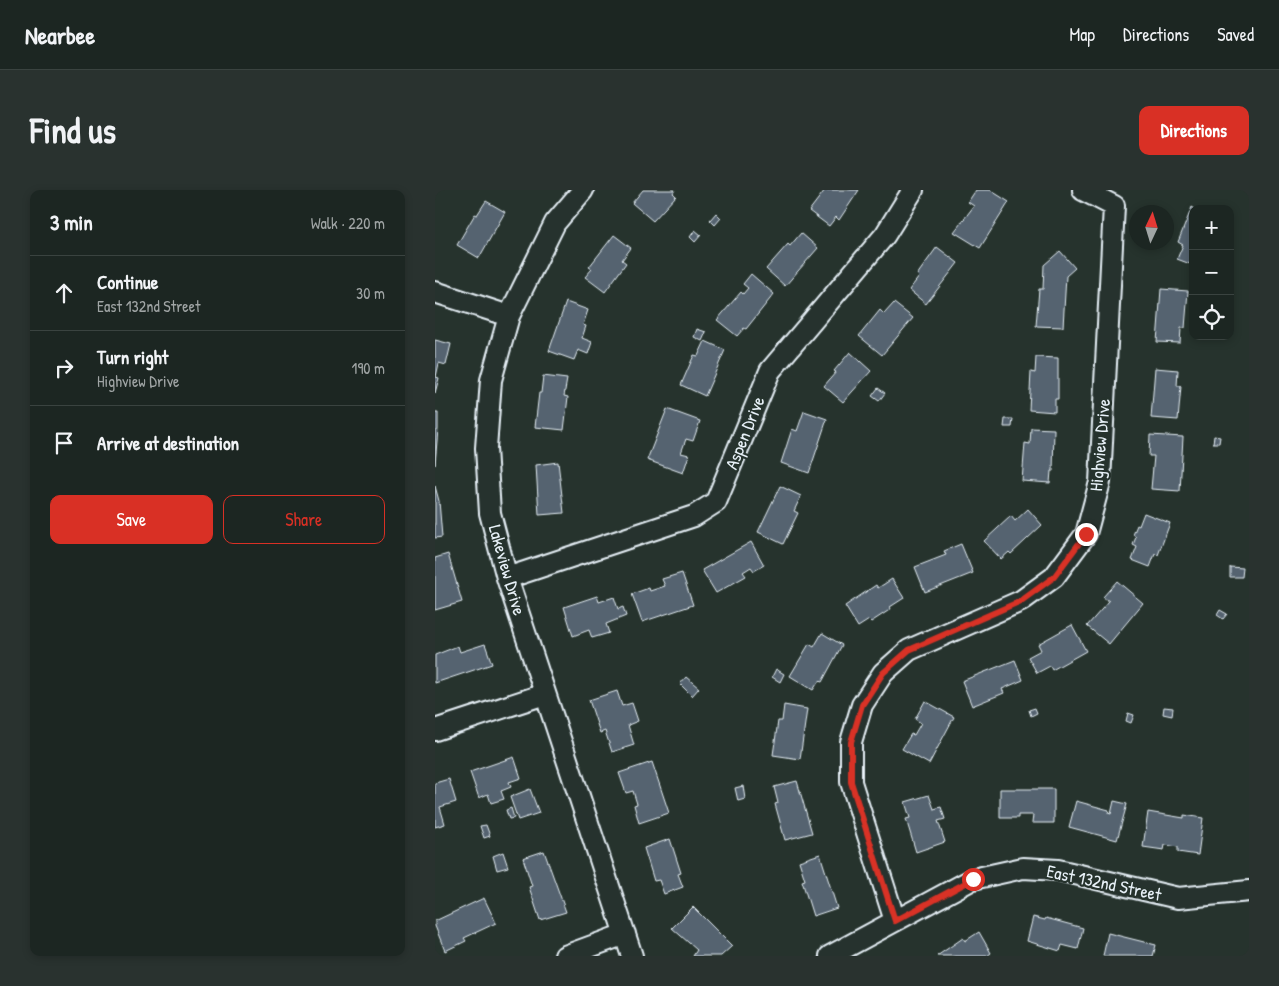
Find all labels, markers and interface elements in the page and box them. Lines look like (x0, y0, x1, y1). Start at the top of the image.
text: Nearbee (25, 19, 95, 51)
text: Map (1070, 22, 1095, 47)
text: Directions (1123, 22, 1189, 47)
text: Saved (1217, 22, 1254, 47)
button: Directions (1139, 106, 1249, 155)
text: Find us (30, 107, 116, 154)
north arrow (1129, 205, 1174, 250)
map controls (1189, 205, 1234, 340)
button: + (1189, 205, 1234, 250)
text: 3 min (50, 208, 93, 237)
text: Walk · 220 m (311, 212, 385, 234)
button: − (1189, 250, 1234, 295)
text: Continue (97, 269, 158, 295)
icon: ahead (50, 279, 78, 307)
text: 30 m (356, 282, 385, 304)
text: East 132nd Street (97, 295, 201, 317)
button: locate (1189, 295, 1234, 340)
text: Turn right (97, 344, 168, 370)
icon: right (50, 354, 78, 382)
text: 190 m (352, 357, 385, 379)
text: Highview Drive (97, 370, 179, 392)
street label: Aspen Drive (719, 393, 770, 473)
street label: Highview Drive (1083, 398, 1116, 492)
icon: arrive (50, 429, 78, 457)
text: Arrive at destination (97, 430, 239, 456)
button: Save (50, 495, 213, 544)
button: Share (223, 495, 385, 544)
street label: Lakeview Drive (483, 522, 532, 618)
route end (1075, 523, 1098, 546)
street label: East 132nd Street (1045, 858, 1164, 907)
route start (962, 868, 985, 891)

